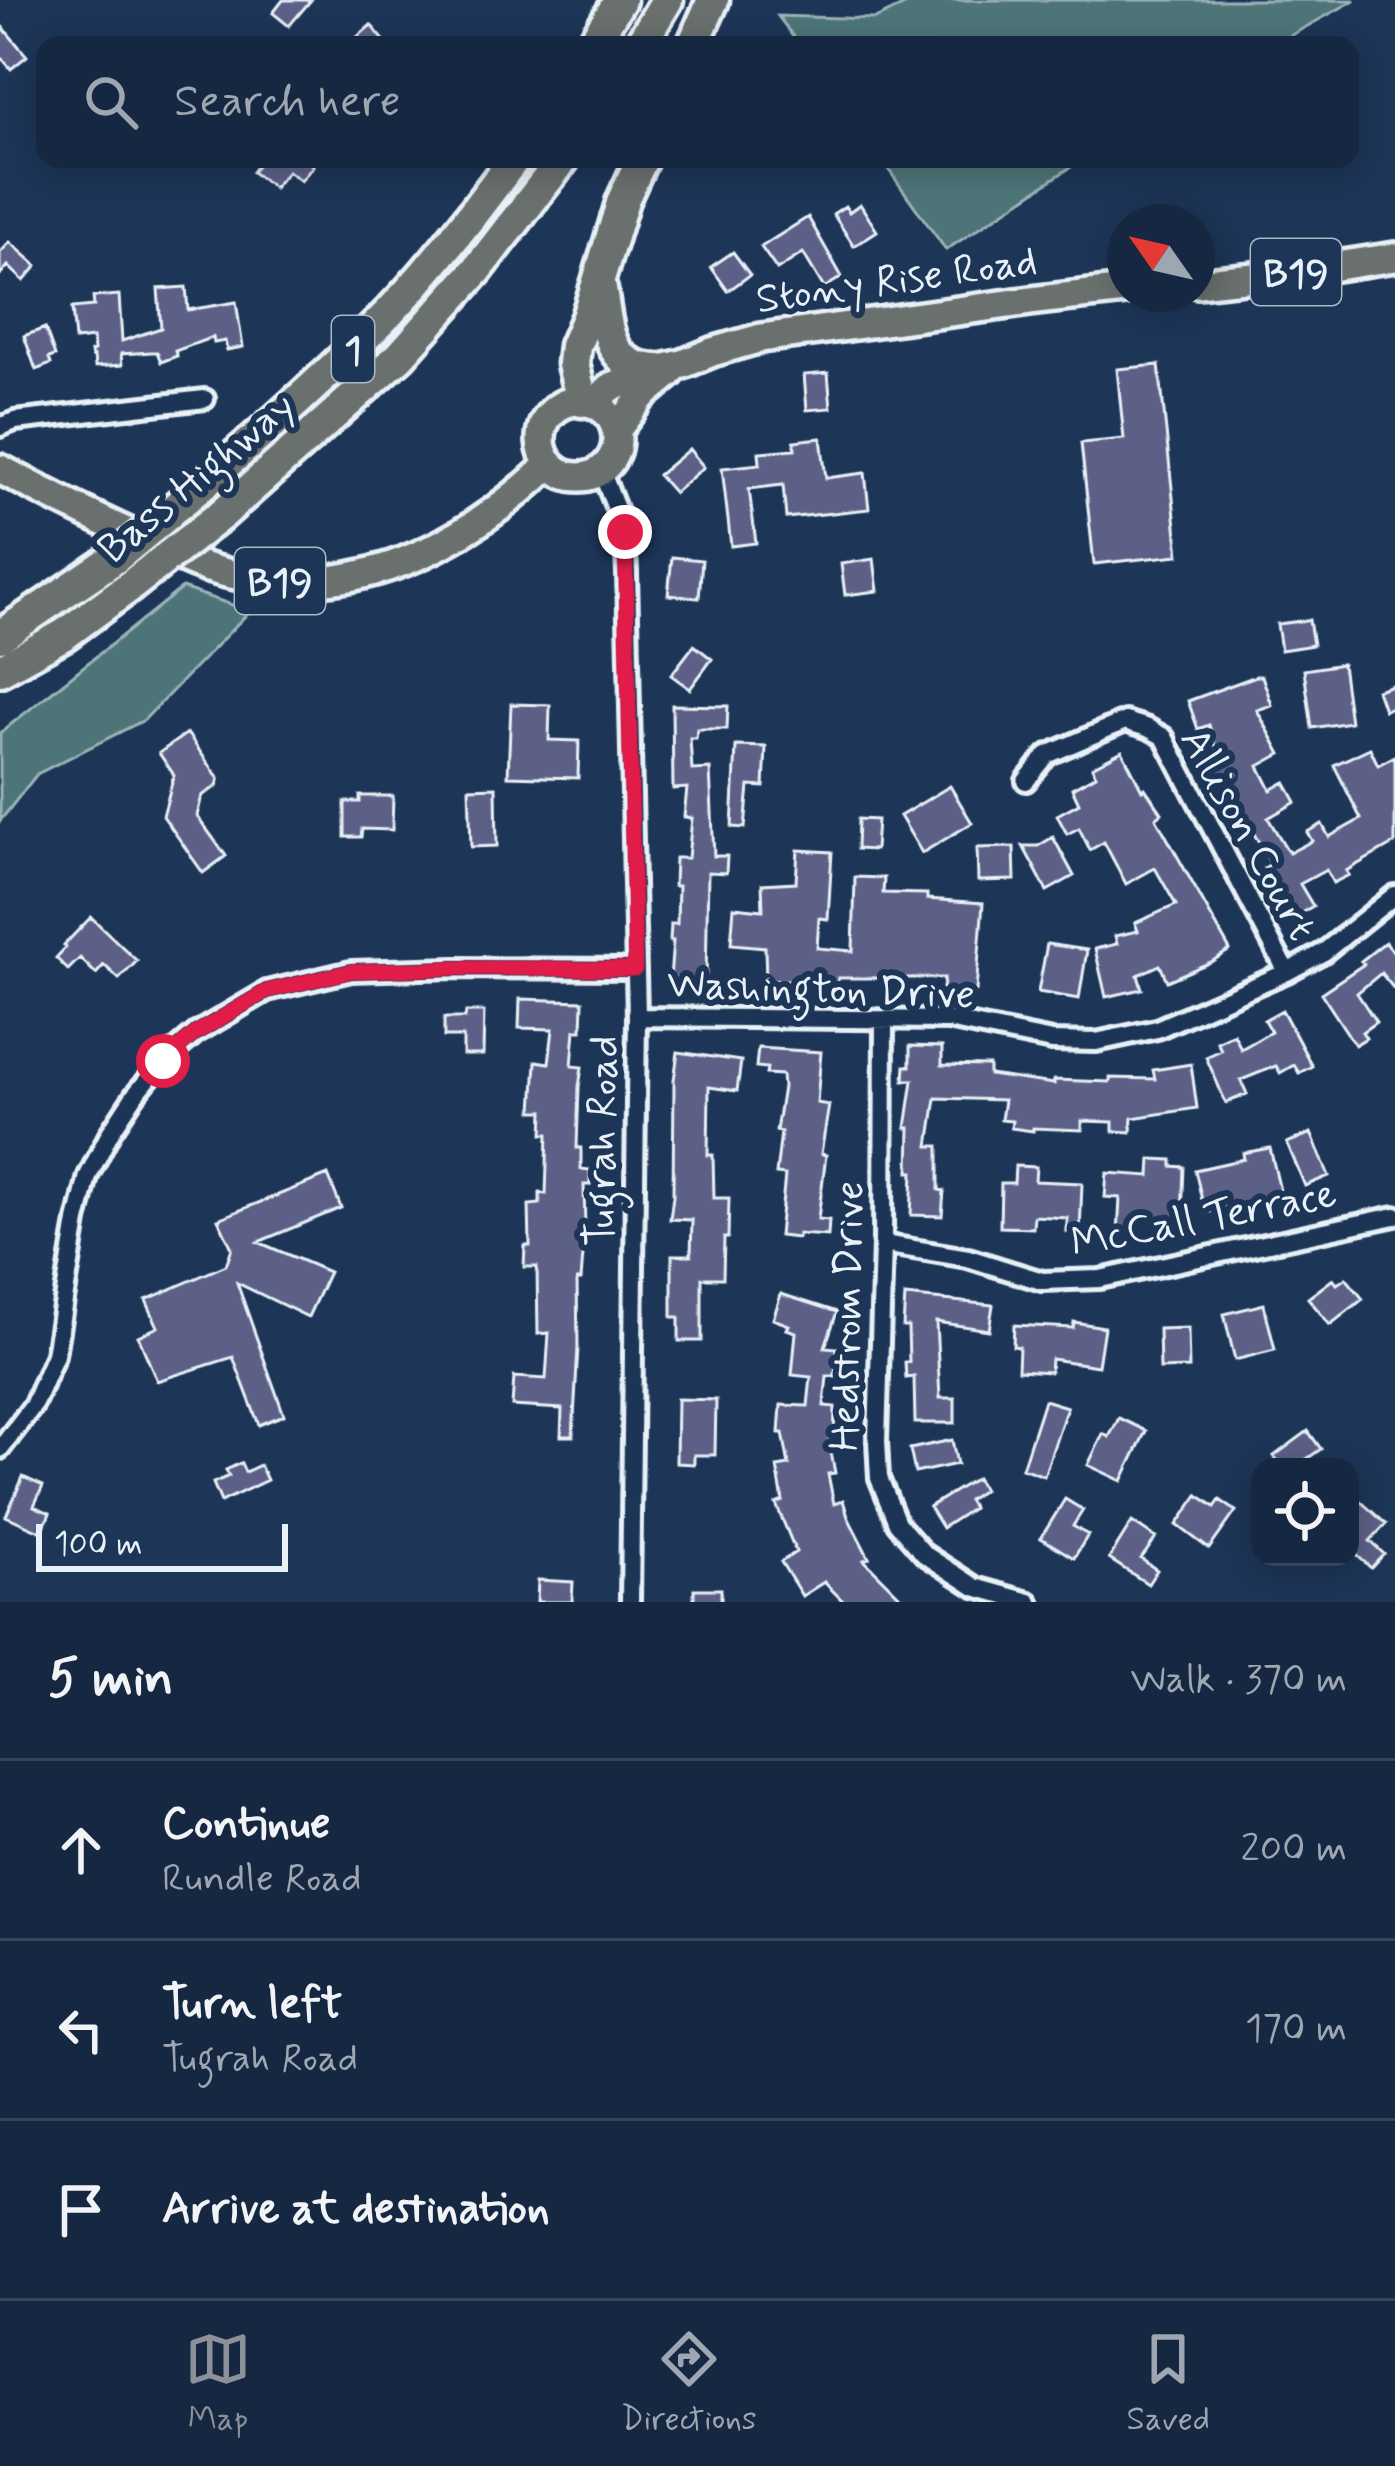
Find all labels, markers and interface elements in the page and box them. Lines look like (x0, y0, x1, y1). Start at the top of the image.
search box (36, 36, 1359, 168)
icon: search (78, 69, 144, 135)
text: Search here (174, 73, 401, 132)
north arrow (1107, 204, 1215, 312)
street label: Stony Rise Road (753, 235, 1040, 328)
road number: B19 (1251, 239, 1341, 305)
road number: 1 (332, 316, 374, 382)
street label: Bass Highway (87, 380, 310, 580)
route end (598, 505, 652, 559)
road number: B19 (235, 548, 325, 614)
street label: Allison Court (1166, 718, 1328, 951)
street label: Washington Drive (666, 958, 976, 1027)
route start (136, 1034, 190, 1088)
street label: Tugrah Road (574, 1035, 637, 1247)
street label: McCall Terrace (1066, 1167, 1341, 1272)
street label: Hedstrom Drive (819, 1180, 878, 1452)
map controls (1251, 1458, 1359, 1566)
button: locate (1251, 1458, 1359, 1566)
scale bar (36, 1518, 288, 1571)
text: 100 m (54, 1523, 143, 1567)
text: 5 min (48, 1647, 173, 1713)
text: Walk · 370 m (1130, 1655, 1347, 1706)
text: Continue (162, 1795, 330, 1854)
icon: ahead (48, 1817, 114, 1883)
text: 200 m (1241, 1824, 1347, 1875)
text: Rundle Road (162, 1854, 362, 1905)
text: Turn left (162, 1975, 342, 2034)
icon: left (48, 1997, 114, 2063)
text: 170 m (1245, 2004, 1347, 2055)
text: Tugrah Road (162, 2034, 358, 2085)
icon: arrive (48, 2177, 114, 2243)
text: Arrive at destination (162, 2180, 550, 2239)
tab: Map (185, 2326, 251, 2442)
tab: Directions (621, 2326, 757, 2442)
tab: Saved (1127, 2326, 1210, 2442)

